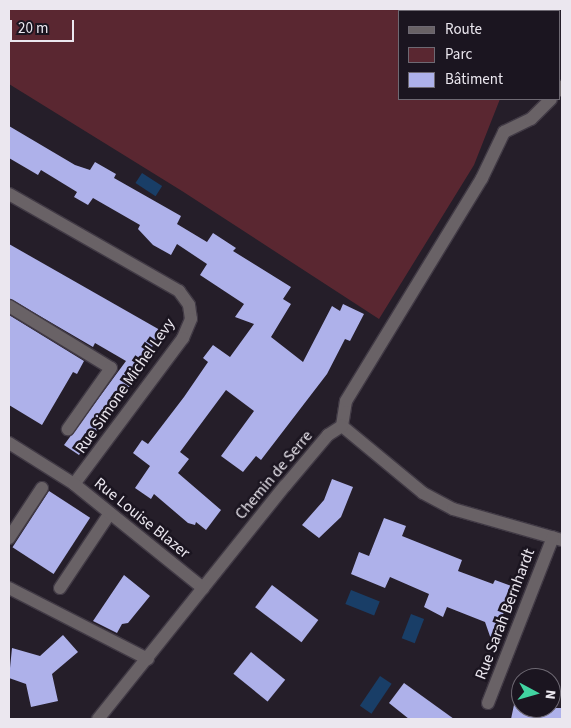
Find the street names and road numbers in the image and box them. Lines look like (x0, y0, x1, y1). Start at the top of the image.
street label: Rue Simone Michel Levy (71, 315, 179, 457)
street label: Chemin de Serre (231, 427, 317, 523)
street label: Rue Louise Blazer (90, 474, 194, 562)
street label: Rue Sarah Bernhardt (471, 546, 539, 682)

